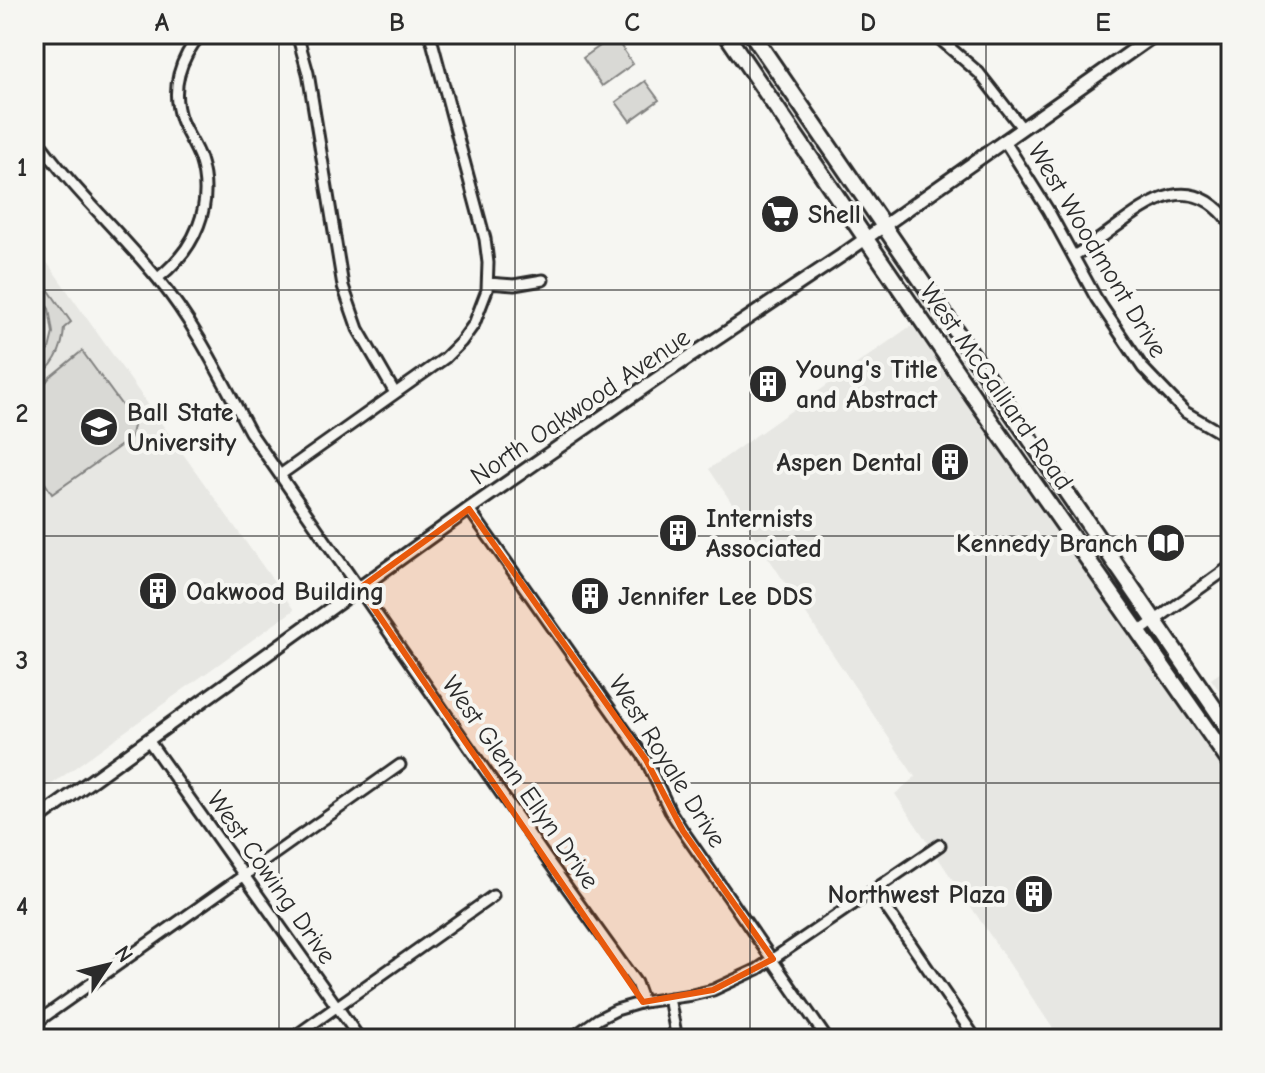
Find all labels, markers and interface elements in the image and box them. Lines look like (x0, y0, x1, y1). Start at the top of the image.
text: A (155, 8, 170, 38)
text: B (389, 8, 405, 38)
text: C (624, 8, 640, 38)
text: D (860, 8, 876, 38)
text: E (1095, 8, 1111, 38)
street label: West Woodmont Drive (1021, 138, 1173, 363)
text: 1 (17, 153, 27, 183)
supermarket icon: Shell (759, 193, 801, 235)
place label: Shell (808, 200, 861, 230)
street label: West McGalliard Road (913, 277, 1079, 496)
street label: North Oakwood Avenue (465, 322, 696, 491)
place label: Young's Title and Abstract (796, 355, 938, 415)
building icon: Young's Title and Abstract (747, 363, 789, 405)
place label: Ball State University (127, 398, 237, 458)
text: 2 (16, 399, 28, 429)
school or university icon: Ball State University (78, 406, 120, 448)
building icon: Aspen Dental (929, 441, 971, 483)
place label: Aspen Dental (777, 448, 922, 478)
place label: Internists Associated (706, 504, 822, 564)
building icon: Internists Associated (657, 512, 699, 554)
library icon: Kennedy Branch (1145, 522, 1187, 564)
place label: Kennedy Branch (956, 529, 1138, 559)
building icon: Oakwood Building (137, 570, 179, 612)
building icon: Jennifer Lee DDS (569, 575, 611, 617)
place label: Oakwood Building (186, 577, 384, 607)
place label: Jennifer Lee DDS (618, 582, 813, 612)
text: 3 (16, 646, 28, 676)
street label: West Glenn Ellyn Drive (435, 670, 605, 895)
street label: West Royale Drive (602, 670, 732, 853)
street label: West Cowing Drive (200, 785, 342, 970)
building icon: Northwest Plaza (1013, 873, 1055, 915)
place label: Northwest Plaza (828, 880, 1006, 910)
text: 4 (16, 892, 28, 922)
north arrow (68, 925, 148, 1005)
text: N (109, 941, 138, 967)

